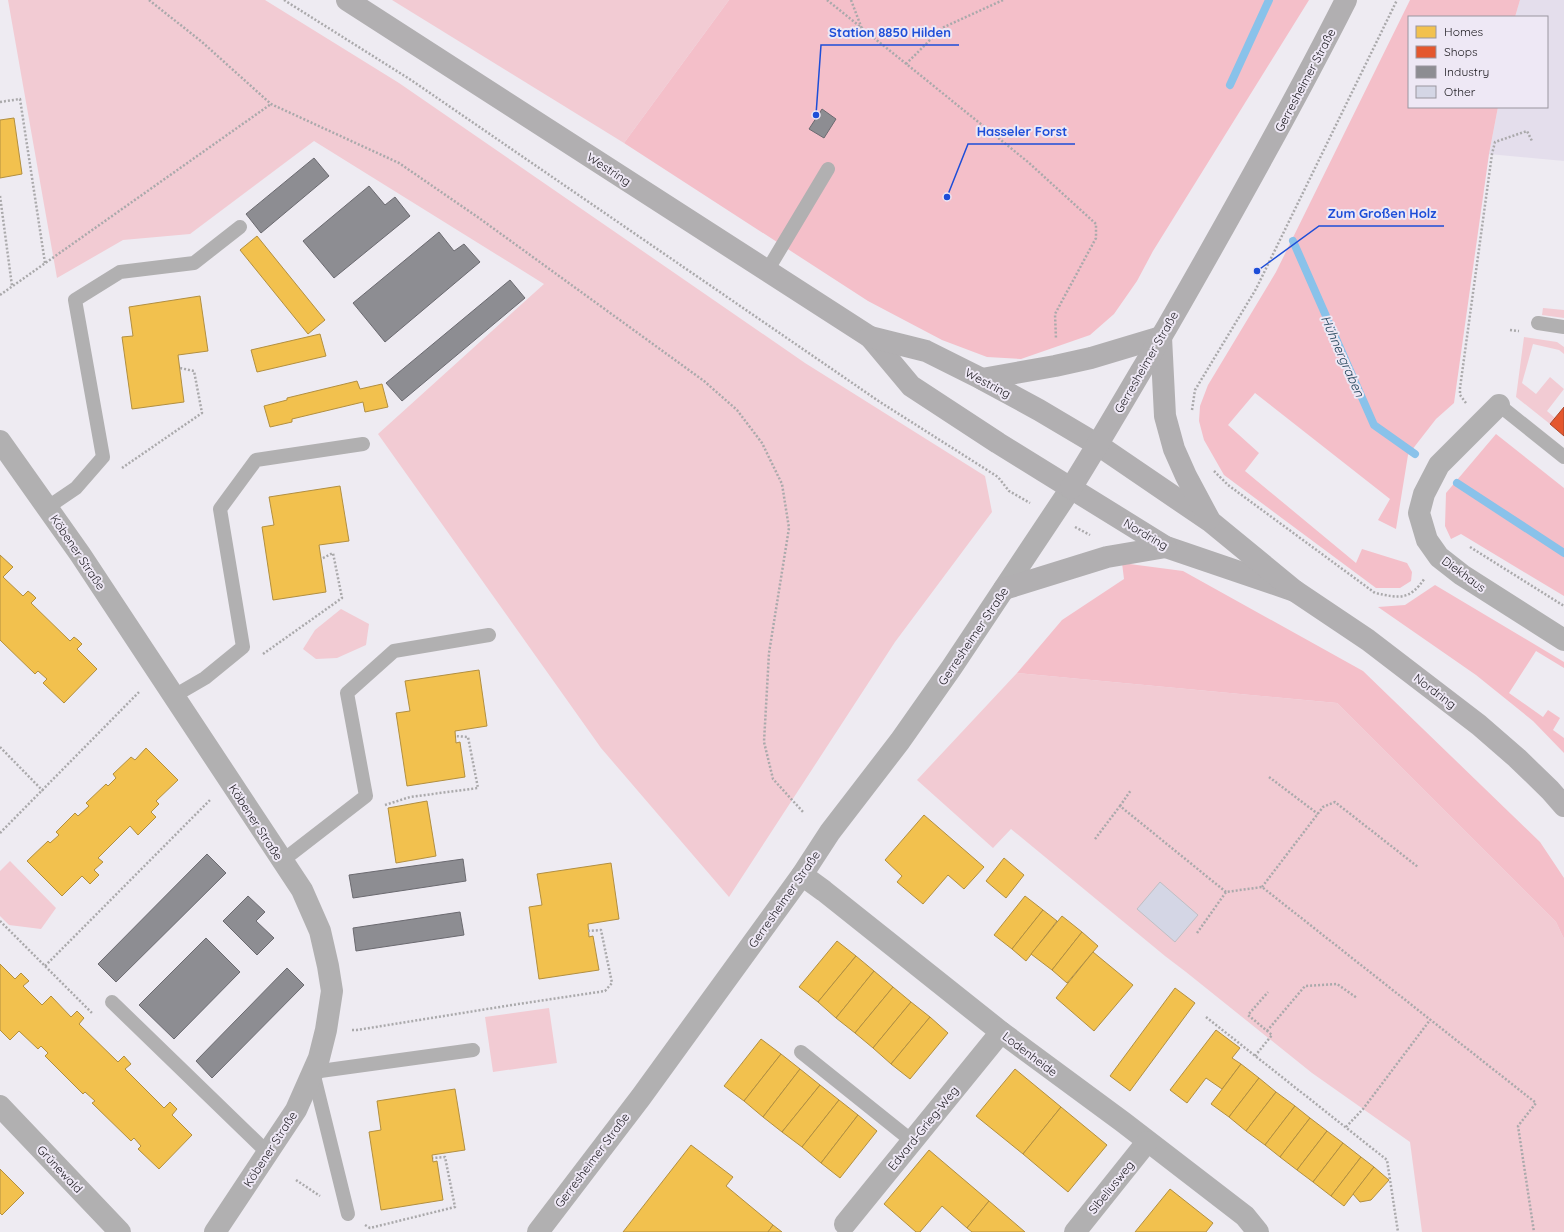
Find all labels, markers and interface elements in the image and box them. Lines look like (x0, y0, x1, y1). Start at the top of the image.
legend (1408, 16, 1548, 108)
callout: Station 8850 Hilden (821, 20, 959, 45)
text: Station 8850 Hilden (829, 24, 951, 40)
text: Homes (1444, 24, 1484, 39)
street label: Gerresheimer Straße (1271, 26, 1339, 134)
text: Shops (1444, 44, 1478, 59)
text: Industry (1444, 64, 1489, 79)
text: Other (1444, 84, 1476, 99)
callout: Hasseler Forst (968, 119, 1075, 144)
text: Hasseler Forst (977, 123, 1067, 139)
street label: Westring (584, 149, 634, 189)
callout: Zum Großen Holz (1319, 201, 1444, 226)
text: Zum Großen Holz (1327, 205, 1437, 221)
street label: Gerresheimer Straße (1111, 308, 1181, 416)
water label: Hühnergraben (1318, 313, 1368, 400)
street label: Westring (963, 365, 1013, 401)
street label: Köbener Straße (47, 511, 109, 593)
street label: Nordring (1121, 515, 1171, 553)
street label: Diekhaus (1439, 553, 1489, 595)
street label: Gerresheimer Straße (935, 584, 1011, 688)
street label: Nordring (1411, 670, 1459, 712)
street label: Köbener Straße (226, 781, 286, 863)
street label: Gerresheimer Straße (745, 847, 823, 950)
street label: Lodenheide (1000, 1028, 1061, 1080)
street label: Edvard-Grieg-Weg (884, 1083, 962, 1173)
street label: Köbener Straße (240, 1108, 300, 1190)
street label: Gerresheimer Straße (551, 1109, 633, 1210)
street label: Grünewald (34, 1142, 86, 1196)
street label: Sibeliusweg (1085, 1157, 1137, 1217)

